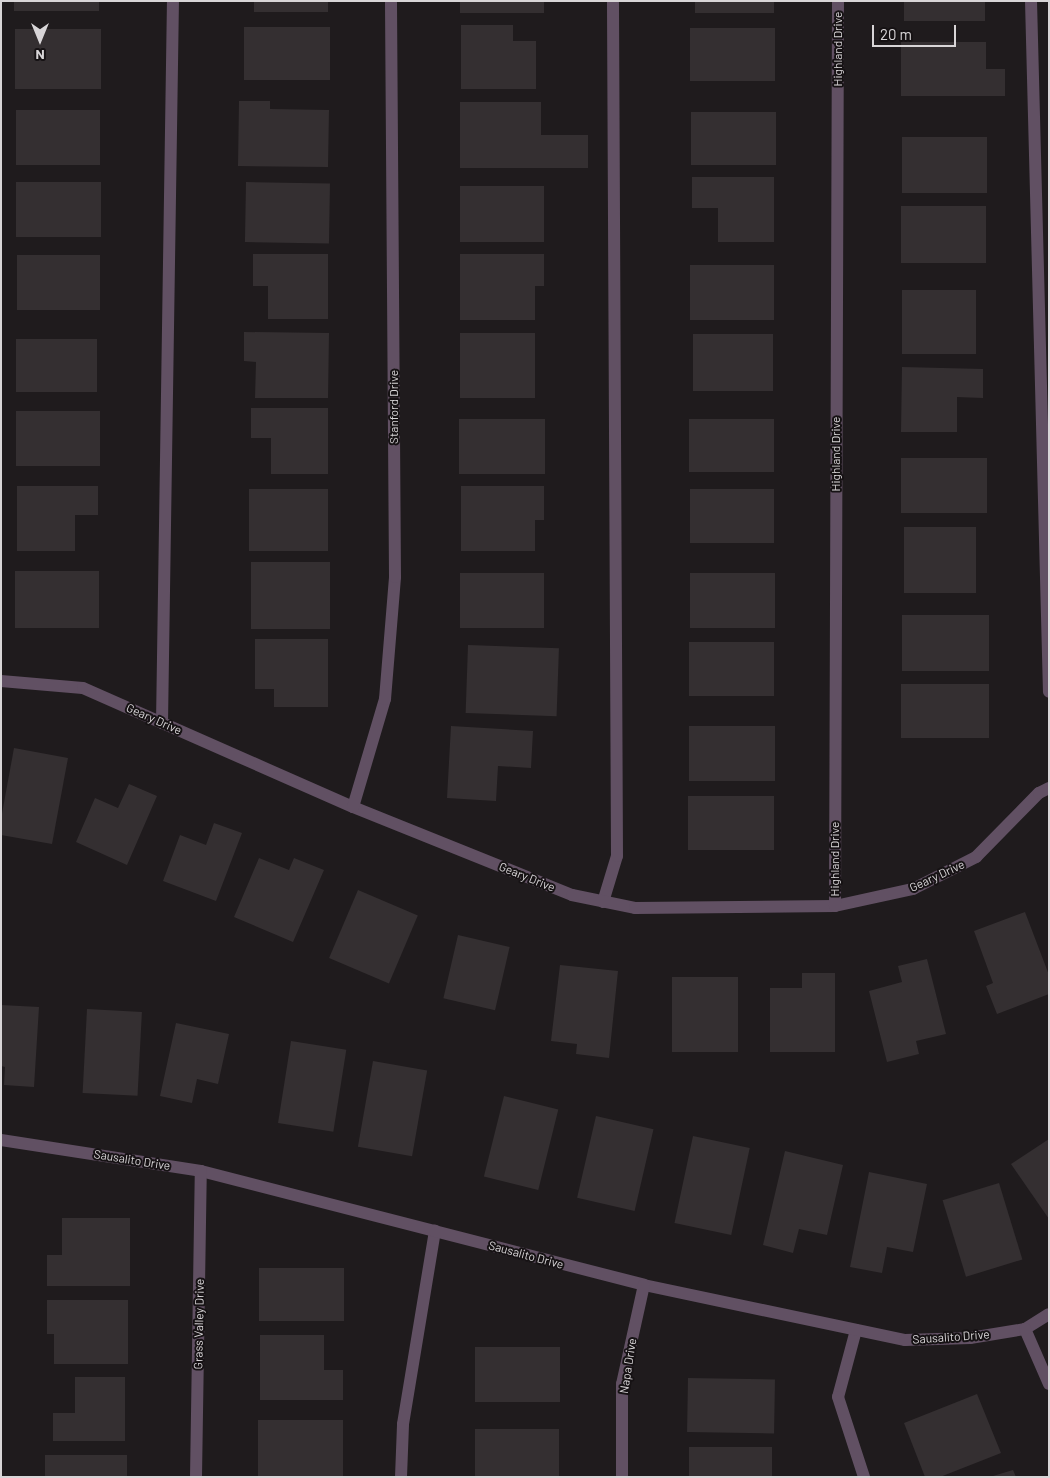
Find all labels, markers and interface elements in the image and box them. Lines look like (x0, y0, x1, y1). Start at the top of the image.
street label: Highland Drive (831, 12, 845, 86)
north arrow (15, 15, 65, 65)
scale bar (875, 15, 959, 47)
text: 20 m (880, 25, 912, 43)
text: N (35, 47, 45, 64)
street label: Stanford Drive (387, 370, 401, 444)
street label: Highland Drive (829, 417, 843, 491)
street label: Geary Drive (124, 700, 184, 738)
street label: Highland Drive (828, 822, 842, 896)
street label: Geary Drive (907, 857, 967, 895)
street label: Geary Drive (497, 859, 557, 895)
street label: Sausalito Drive (93, 1147, 171, 1173)
street label: Sausalito Drive (487, 1238, 565, 1272)
street label: Grass Valley Drive (191, 1279, 207, 1369)
street label: Sausalito Drive (912, 1327, 990, 1347)
street label: Napa Drive (616, 1337, 640, 1395)

